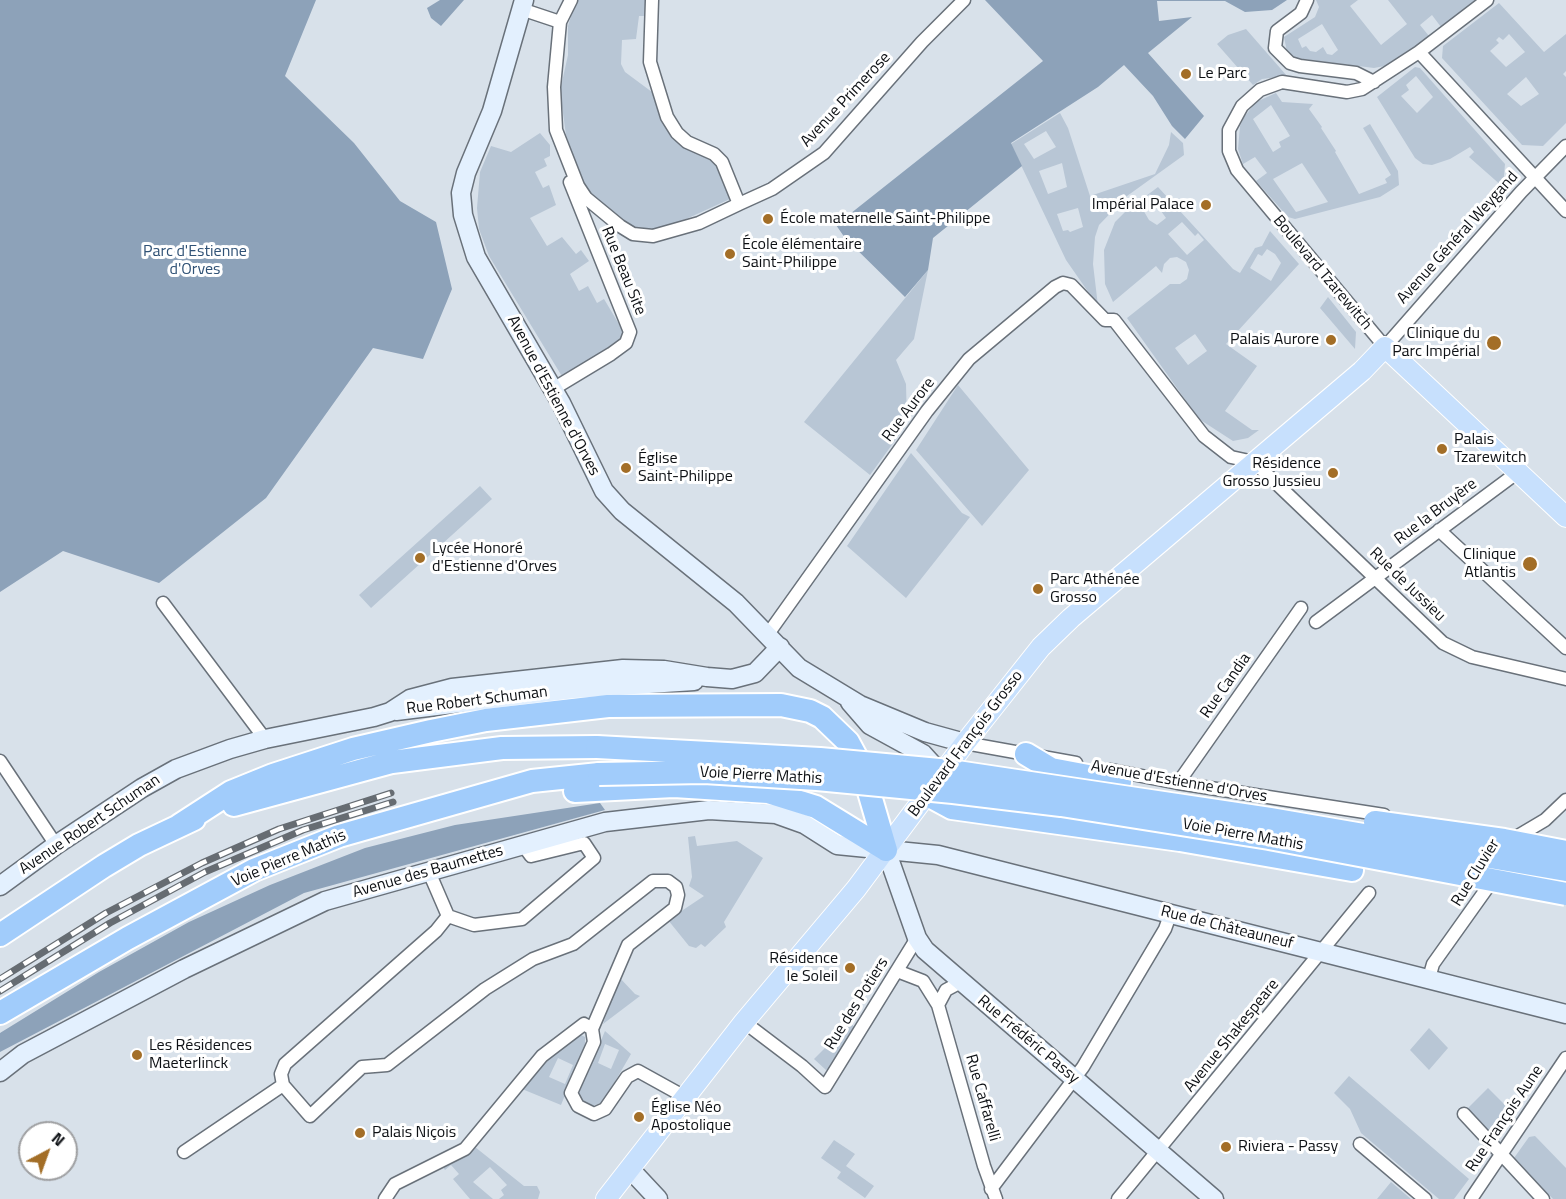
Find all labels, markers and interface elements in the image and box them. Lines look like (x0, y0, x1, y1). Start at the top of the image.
street label: Avenue Primerose (797, 49, 895, 151)
place label: Le Parc (1198, 64, 1247, 84)
marker: Le Parc (1179, 67, 1193, 81)
street label: Avenue Général Weygand (1393, 168, 1523, 308)
place label: Impérial Palace (1092, 195, 1194, 215)
marker: Impérial Palace (1199, 198, 1213, 212)
place label: École maternelle Saint-Philippe (780, 209, 990, 229)
marker: École maternelle Saint-Philippe (761, 212, 775, 226)
street label: Boulevard Tzarewitch (1268, 212, 1376, 334)
street label: Rue Beau Site (597, 224, 649, 318)
place label: École élémentaire Saint-Philippe (742, 235, 862, 273)
park label: Parc d'Estienne d'Orves (143, 242, 247, 280)
marker: École élémentaire Saint-Philippe (723, 247, 737, 261)
street label: Avenue d'Estienne d'Orves (503, 313, 603, 479)
place label: Clinique du Parc Impérial (1392, 324, 1480, 362)
place label: Palais Aurore (1230, 330, 1319, 350)
marker: Palais Aurore (1324, 333, 1338, 347)
marker: Clinique du Parc Impérial (1485, 334, 1503, 352)
street label: Rue Aurore (879, 374, 939, 446)
place label: Palais Tzarewitch (1454, 430, 1527, 468)
marker: Palais Tzarewitch (1435, 442, 1449, 456)
place label: Église Saint-Philippe (638, 449, 733, 487)
place label: Résidence Grosso Jussieu (1222, 454, 1321, 492)
marker: Église Saint-Philippe (619, 461, 633, 475)
marker: Résidence Grosso Jussieu (1326, 466, 1340, 480)
street label: Rue la Bruyère (1391, 475, 1481, 549)
place label: Lycée Honoré d'Estienne d'Orves (432, 539, 557, 577)
street label: Rue de Jussieu (1365, 544, 1449, 626)
place label: Clinique Atlantis (1463, 545, 1516, 583)
marker: Lycée Honoré d'Estienne d'Orves (413, 551, 427, 565)
marker: Clinique Atlantis (1521, 555, 1539, 573)
place label: Parc Athénée Grosso (1050, 570, 1140, 608)
marker: Parc Athénée Grosso (1031, 582, 1045, 596)
street label: Rue Candia (1197, 650, 1255, 722)
street label: Boulevard François Grosso (905, 667, 1027, 821)
street label: Rue Robert Schuman (405, 683, 549, 719)
street label: Avenue d'Estienne d'Orves (1089, 757, 1269, 807)
street label: Voie Pierre Mathis (699, 763, 823, 789)
street label: Avenue Robert Schuman (16, 771, 164, 879)
street label: Voie Pierre Mathis (1181, 815, 1305, 855)
street label: Voie Pierre Mathis (229, 826, 349, 892)
street label: Rue Cluvier (1448, 836, 1504, 910)
street label: Avenue des Baumettes (351, 841, 505, 903)
street label: Rue de Châteauneuf (1159, 902, 1295, 954)
place label: Résidence le Soleil (769, 949, 838, 987)
street label: Rue des Potiers (821, 954, 893, 1054)
marker: Résidence le Soleil (843, 961, 857, 975)
street label: Avenue Shakespeare (1181, 976, 1283, 1096)
street label: Rue Frédéric Passy (973, 992, 1083, 1088)
place label: Les Résidences Maeterlinck (149, 1036, 252, 1074)
marker: Les Résidences Maeterlinck (130, 1048, 144, 1062)
street label: Rue Caffarelli (960, 1052, 1004, 1144)
street label: Rue François Aune (1462, 1062, 1548, 1176)
place label: Église Néo Apostolique (651, 1098, 731, 1136)
marker: Église Néo Apostolique (632, 1110, 646, 1124)
north arrow (18, 1121, 78, 1181)
place label: Palais Niçois (372, 1123, 456, 1143)
text: N (46, 1126, 71, 1152)
marker: Palais Niçois (353, 1126, 367, 1140)
place label: Riviera - Passy (1238, 1137, 1338, 1157)
marker: Riviera - Passy (1219, 1140, 1233, 1154)

